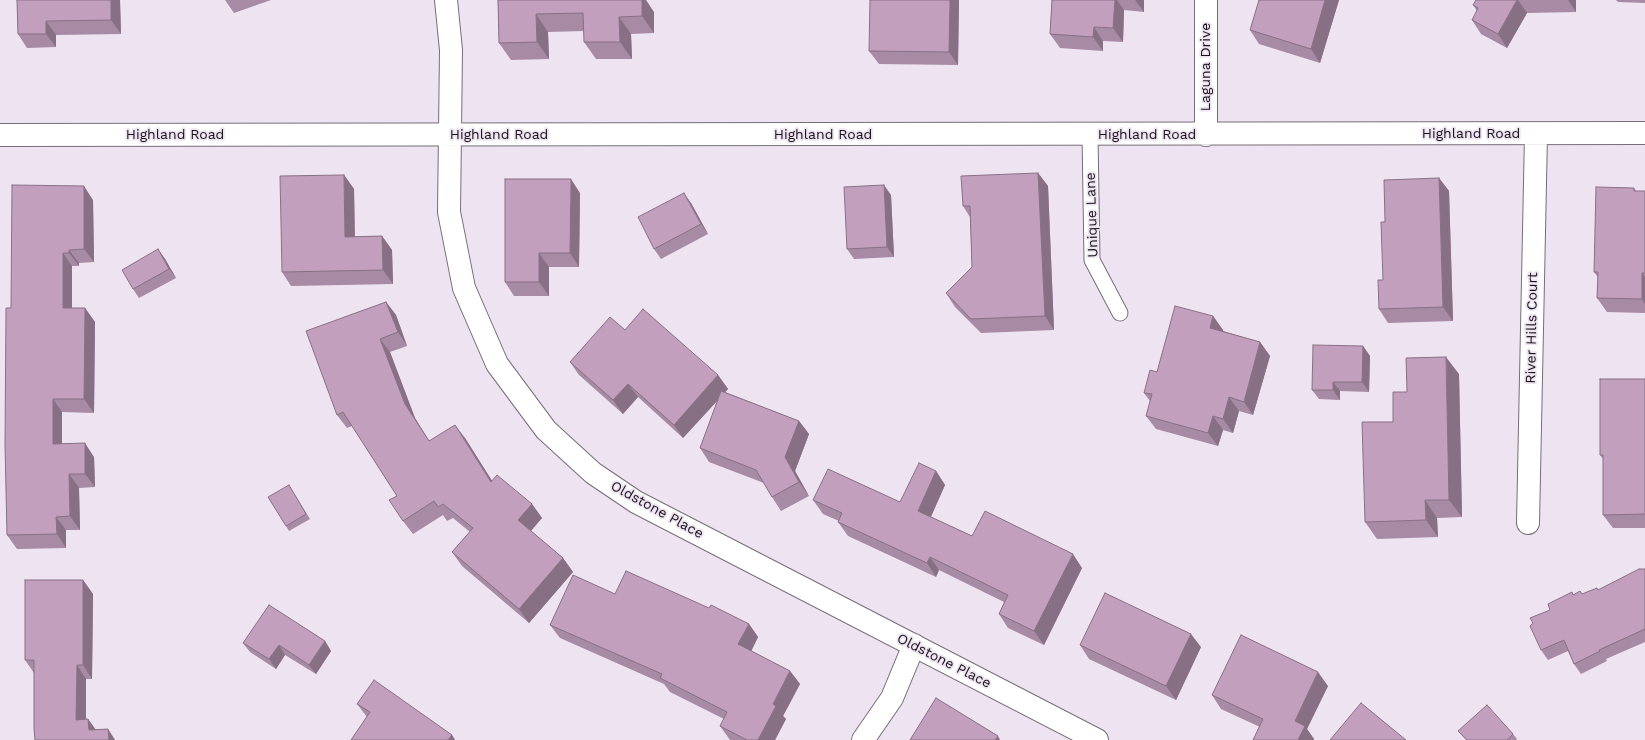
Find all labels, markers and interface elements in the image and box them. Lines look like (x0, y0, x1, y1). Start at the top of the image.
street label: Laguna Drive (1198, 23, 1214, 111)
street label: Highland Road (1422, 126, 1520, 142)
street label: Highland Road (126, 127, 224, 143)
street label: Highland Road (450, 127, 548, 143)
street label: Highland Road (774, 127, 872, 143)
street label: Highland Road (1098, 127, 1196, 143)
street label: Unique Lane (1082, 172, 1102, 258)
street label: River Hills Court (1523, 272, 1541, 384)
street label: Oldstone Place (608, 478, 706, 542)
street label: Oldstone Place (894, 630, 994, 692)

